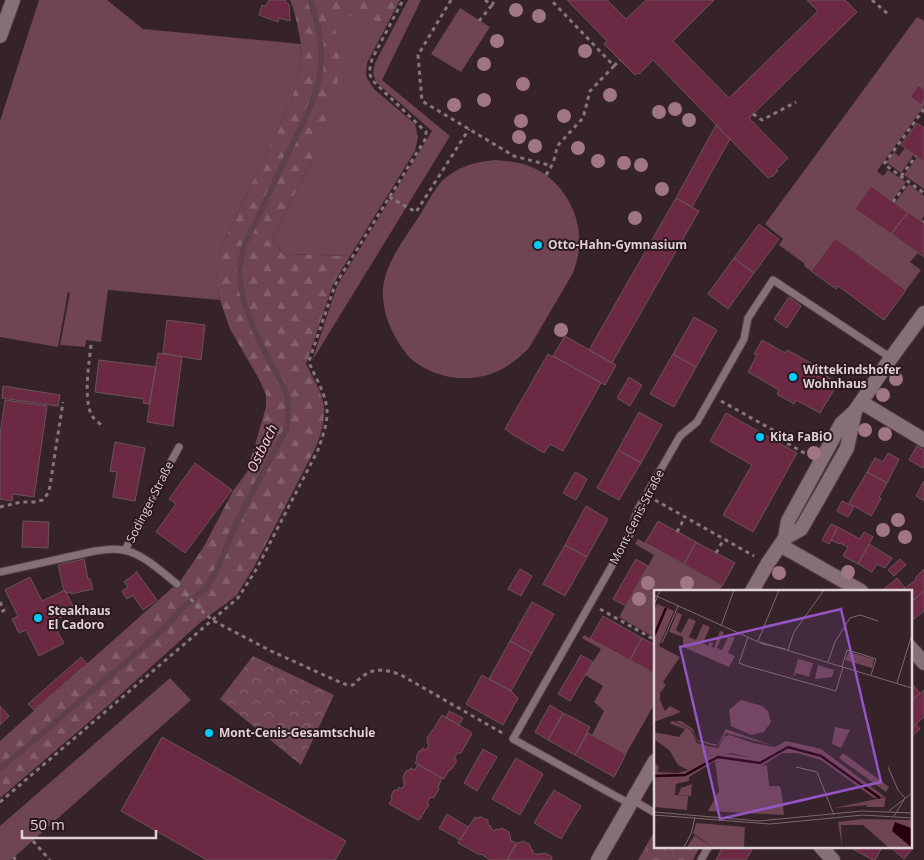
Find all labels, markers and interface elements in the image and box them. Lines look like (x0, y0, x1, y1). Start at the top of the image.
place label: Otto-Hahn-Gymnasium (548, 236, 687, 253)
marker: Otto-Hahn-Gymnasium (532, 239, 544, 251)
place label: Wittekindshofer Wohnhaus (803, 361, 901, 392)
marker: Wittekindshofer Wohnhaus (787, 371, 799, 383)
water label: Ostbach (242, 421, 281, 475)
place label: Kita FaBiO (770, 428, 832, 445)
marker: Kita FaBiO (754, 431, 766, 443)
street label: Sodinger Straße (122, 458, 178, 545)
street label: Mont-Cenis-Straße (605, 466, 668, 567)
inset map (654, 590, 912, 848)
place label: Steakhaus El Cadoro (48, 602, 111, 633)
marker: Steakhaus El Cadoro (32, 612, 44, 624)
place label: Mont-Cenis-Gesamtschule (219, 724, 375, 741)
marker: Mont-Cenis-Gesamtschule (203, 727, 215, 739)
scale bar (22, 808, 156, 840)
text: 50 m (30, 814, 65, 834)

